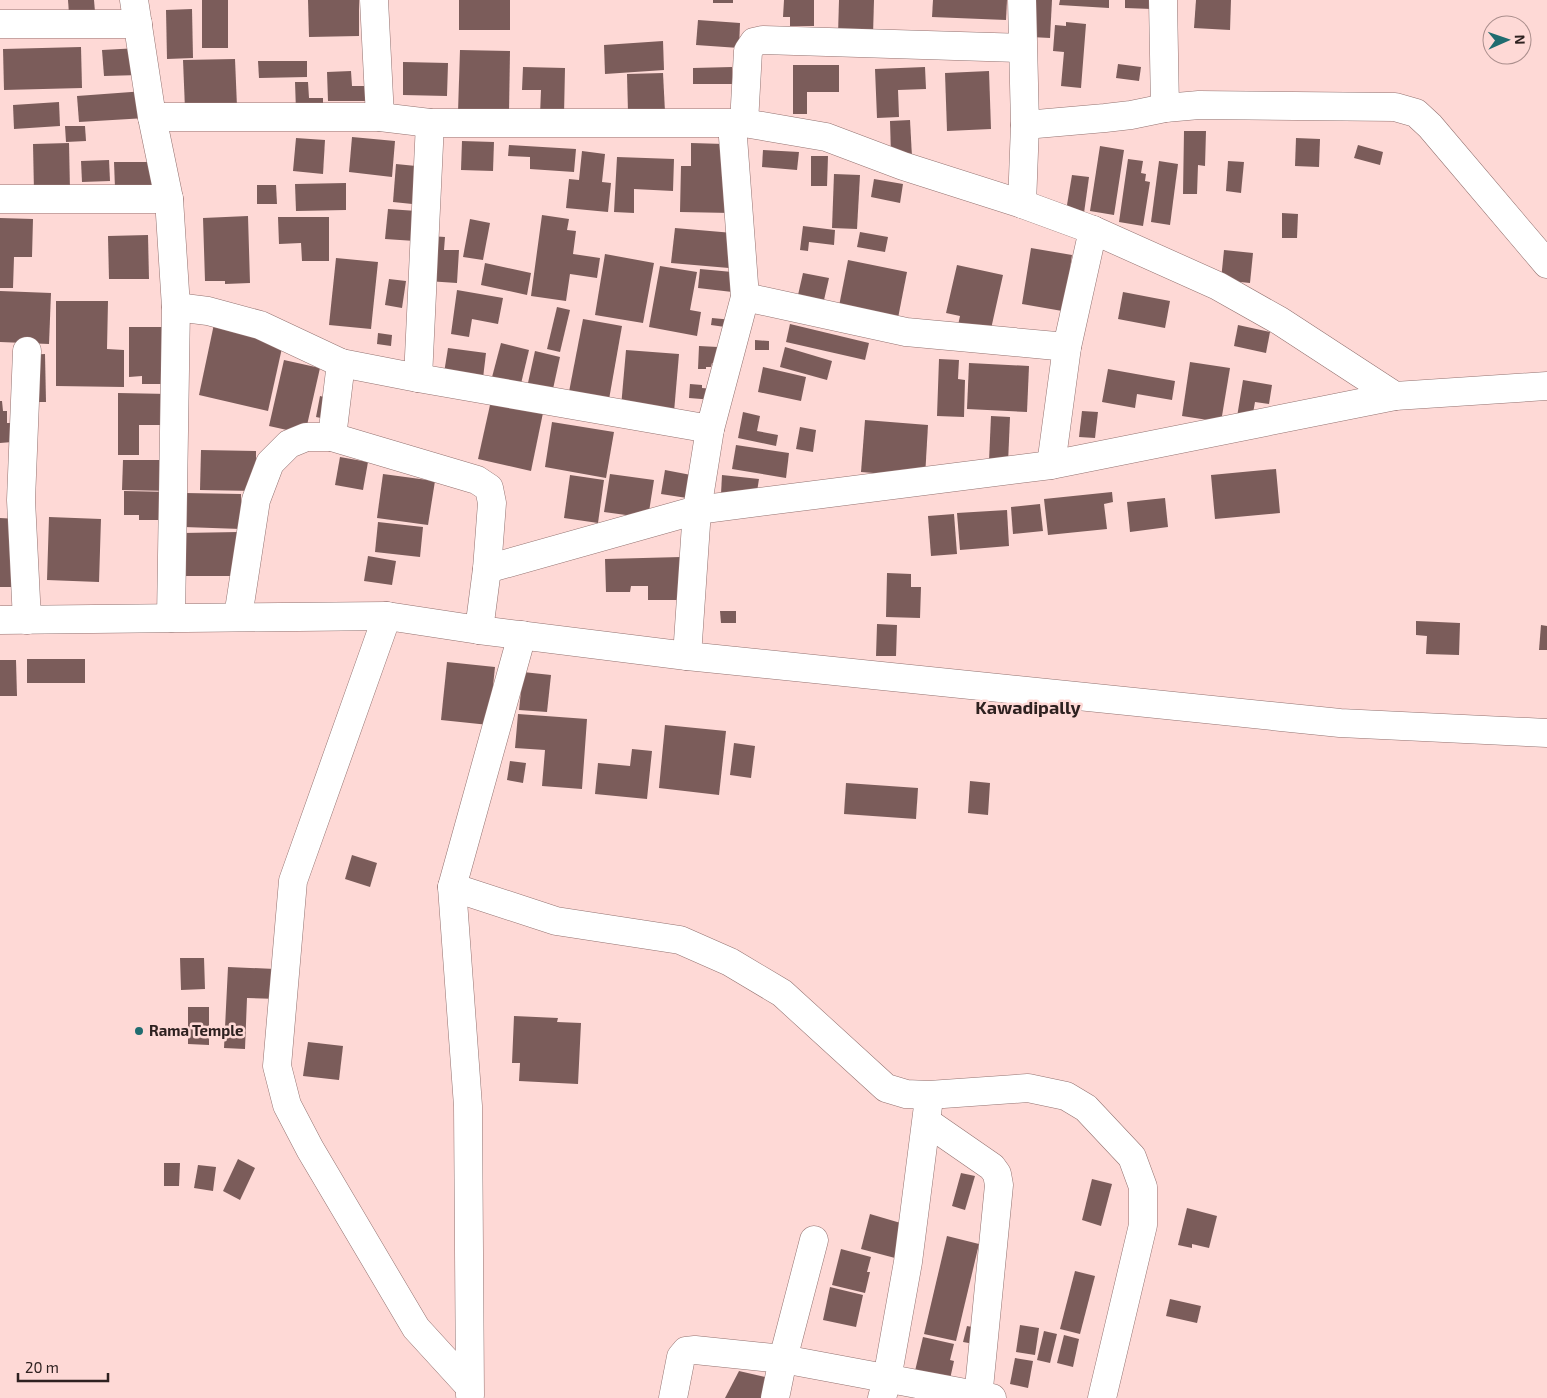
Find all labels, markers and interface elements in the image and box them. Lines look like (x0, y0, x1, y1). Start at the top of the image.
north arrow (1482, 15, 1532, 65)
text: N (1512, 34, 1529, 45)
district label: Kawadipally (975, 696, 1082, 718)
place label: Rama Temple (149, 1021, 244, 1039)
marker: Rama Temple (133, 1025, 145, 1037)
scale bar (18, 1350, 108, 1382)
text: 20 m (25, 1358, 59, 1376)

